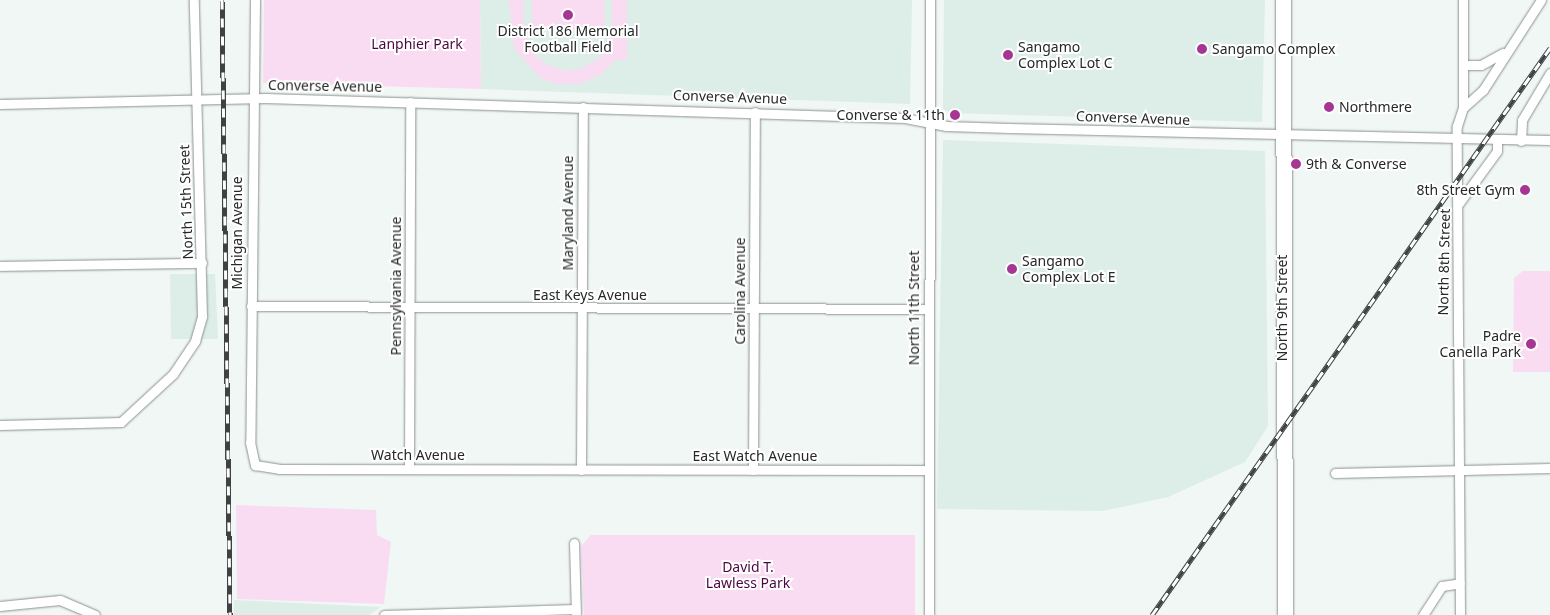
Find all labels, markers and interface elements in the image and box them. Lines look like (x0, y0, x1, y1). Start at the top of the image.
marker: District 186 Memorial Football Field (562, 9, 574, 21)
place label: District 186 Memorial Football Field (497, 23, 639, 56)
park label: Lanphier Park (371, 36, 463, 52)
place label: Sangamo Complex Lot C (1018, 39, 1113, 72)
place label: Sangamo Complex (1212, 41, 1336, 57)
marker: Sangamo Complex (1196, 43, 1208, 55)
marker: Sangamo Complex Lot C (1002, 49, 1014, 61)
street label: Converse Avenue (268, 77, 382, 95)
street label: Converse Avenue (673, 87, 787, 107)
place label: Northmere (1339, 99, 1412, 115)
marker: Northmere (1323, 101, 1335, 113)
place label: Converse & 11th (836, 107, 945, 123)
street label: Converse Avenue (1076, 108, 1190, 128)
marker: Converse & 11th (949, 109, 961, 121)
street label: North 15th Street (176, 144, 196, 260)
street label: Maryland Avenue (560, 156, 576, 270)
place label: 9th & Converse (1306, 156, 1407, 172)
marker: 9th & Converse (1290, 158, 1302, 170)
street label: Michigan Avenue (229, 176, 245, 290)
place label: 8th Street Gym (1416, 182, 1515, 198)
marker: 8th Street Gym (1519, 184, 1531, 196)
street label: North 8th Street (1435, 209, 1453, 315)
street label: Pennsylvania Avenue (388, 216, 404, 356)
street label: Carolina Avenue (732, 237, 748, 345)
street label: North 11th Street (906, 251, 922, 365)
place label: Sangamo Complex Lot E (1022, 253, 1116, 286)
street label: North 9th Street (1274, 255, 1290, 361)
marker: Sangamo Complex Lot E (1006, 263, 1018, 275)
street label: East Keys Avenue (533, 287, 647, 303)
place label: Padre Canella Park (1439, 328, 1521, 361)
marker: Padre Canella Park (1525, 338, 1537, 350)
street label: Watch Avenue (371, 447, 465, 463)
street label: East Watch Avenue (693, 448, 817, 464)
park label: David T. Lawless Park (706, 559, 790, 592)

